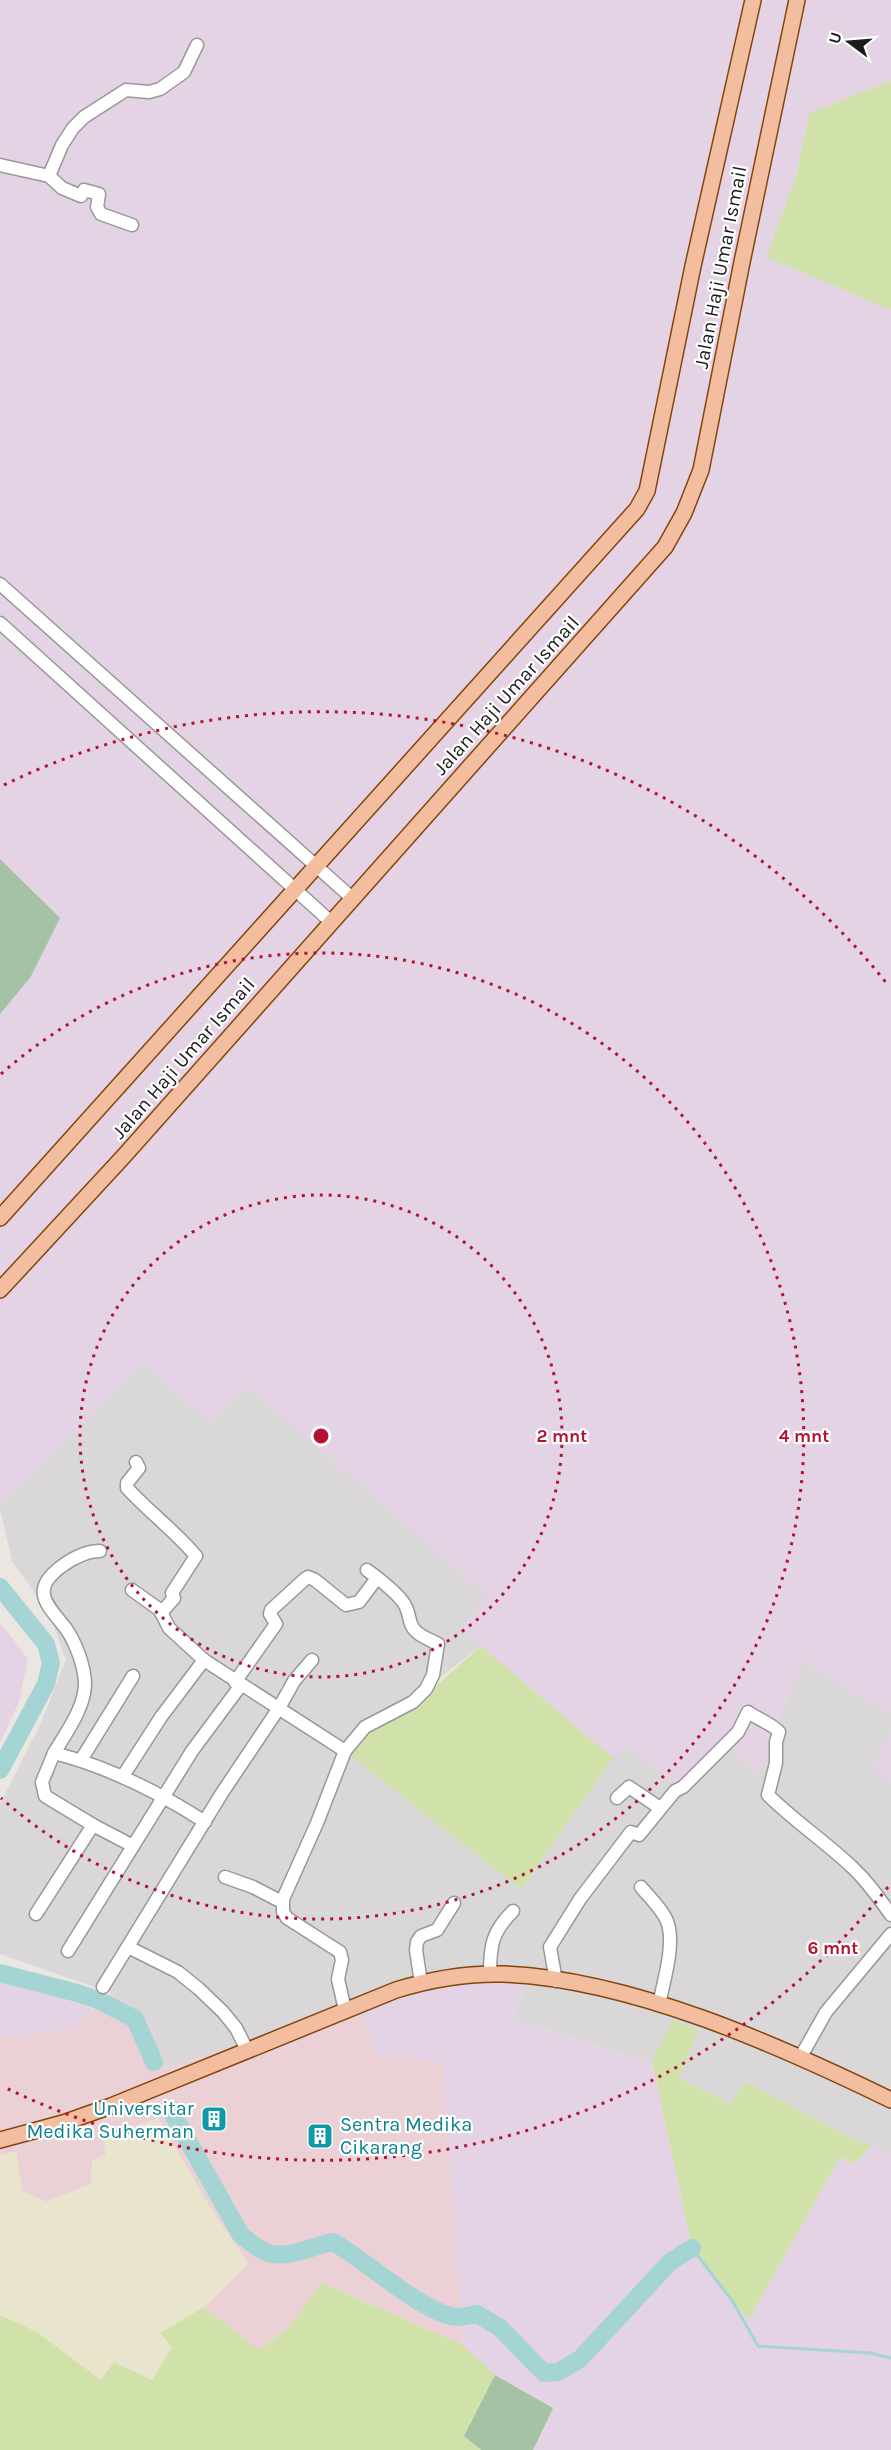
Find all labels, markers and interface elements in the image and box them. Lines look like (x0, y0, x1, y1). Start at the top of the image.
north arrow (819, 12, 879, 72)
text: U (824, 30, 846, 46)
street label: Jalan Haji Umar Ismail (690, 164, 751, 370)
street label: Jalan Haji Umar Ismail (429, 611, 584, 780)
street label: Jalan Haji Umar Ismail (107, 973, 260, 1144)
text: 2 mnt (537, 1425, 587, 1447)
text: 4 mnt (779, 1425, 829, 1447)
centre of rings (311, 1426, 331, 1446)
text: 6 mnt (808, 1937, 858, 1959)
place label: Universitar Medika Suherman (26, 2097, 195, 2143)
building icon: Universitar Medika Suherman (199, 2104, 229, 2134)
place label: Sentra Medika Cikarang (340, 2113, 472, 2159)
building icon: Sentra Medika Cikarang (305, 2121, 335, 2151)

